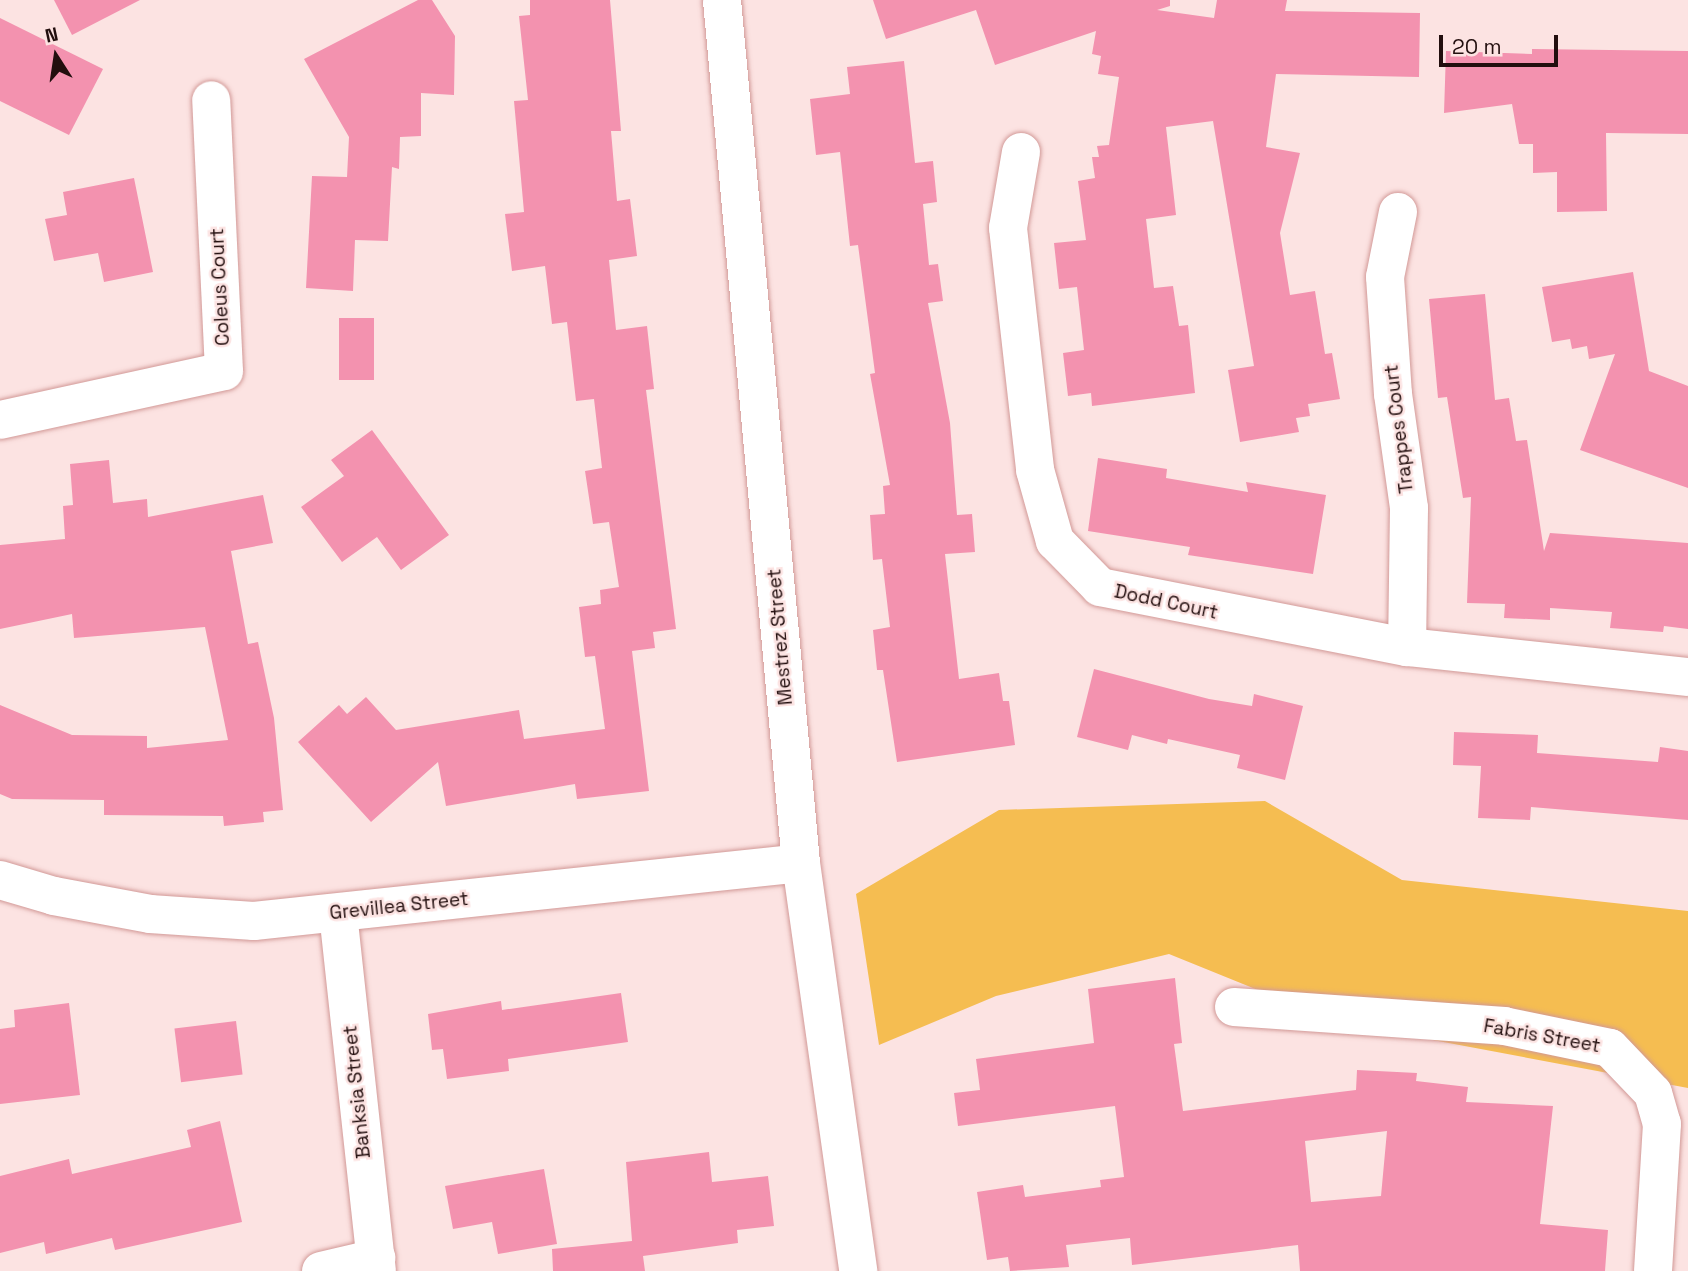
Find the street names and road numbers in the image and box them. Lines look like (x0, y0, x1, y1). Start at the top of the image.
street label: Coleus Court (206, 228, 234, 346)
street label: Trappes Court (1380, 363, 1418, 495)
street label: Mestrez Street (763, 568, 797, 706)
street label: Dodd Court (1112, 580, 1220, 624)
street label: Grevillea Street (328, 887, 470, 925)
street label: Fabris Street (1482, 1015, 1602, 1057)
street label: Banksia Street (339, 1024, 375, 1160)

